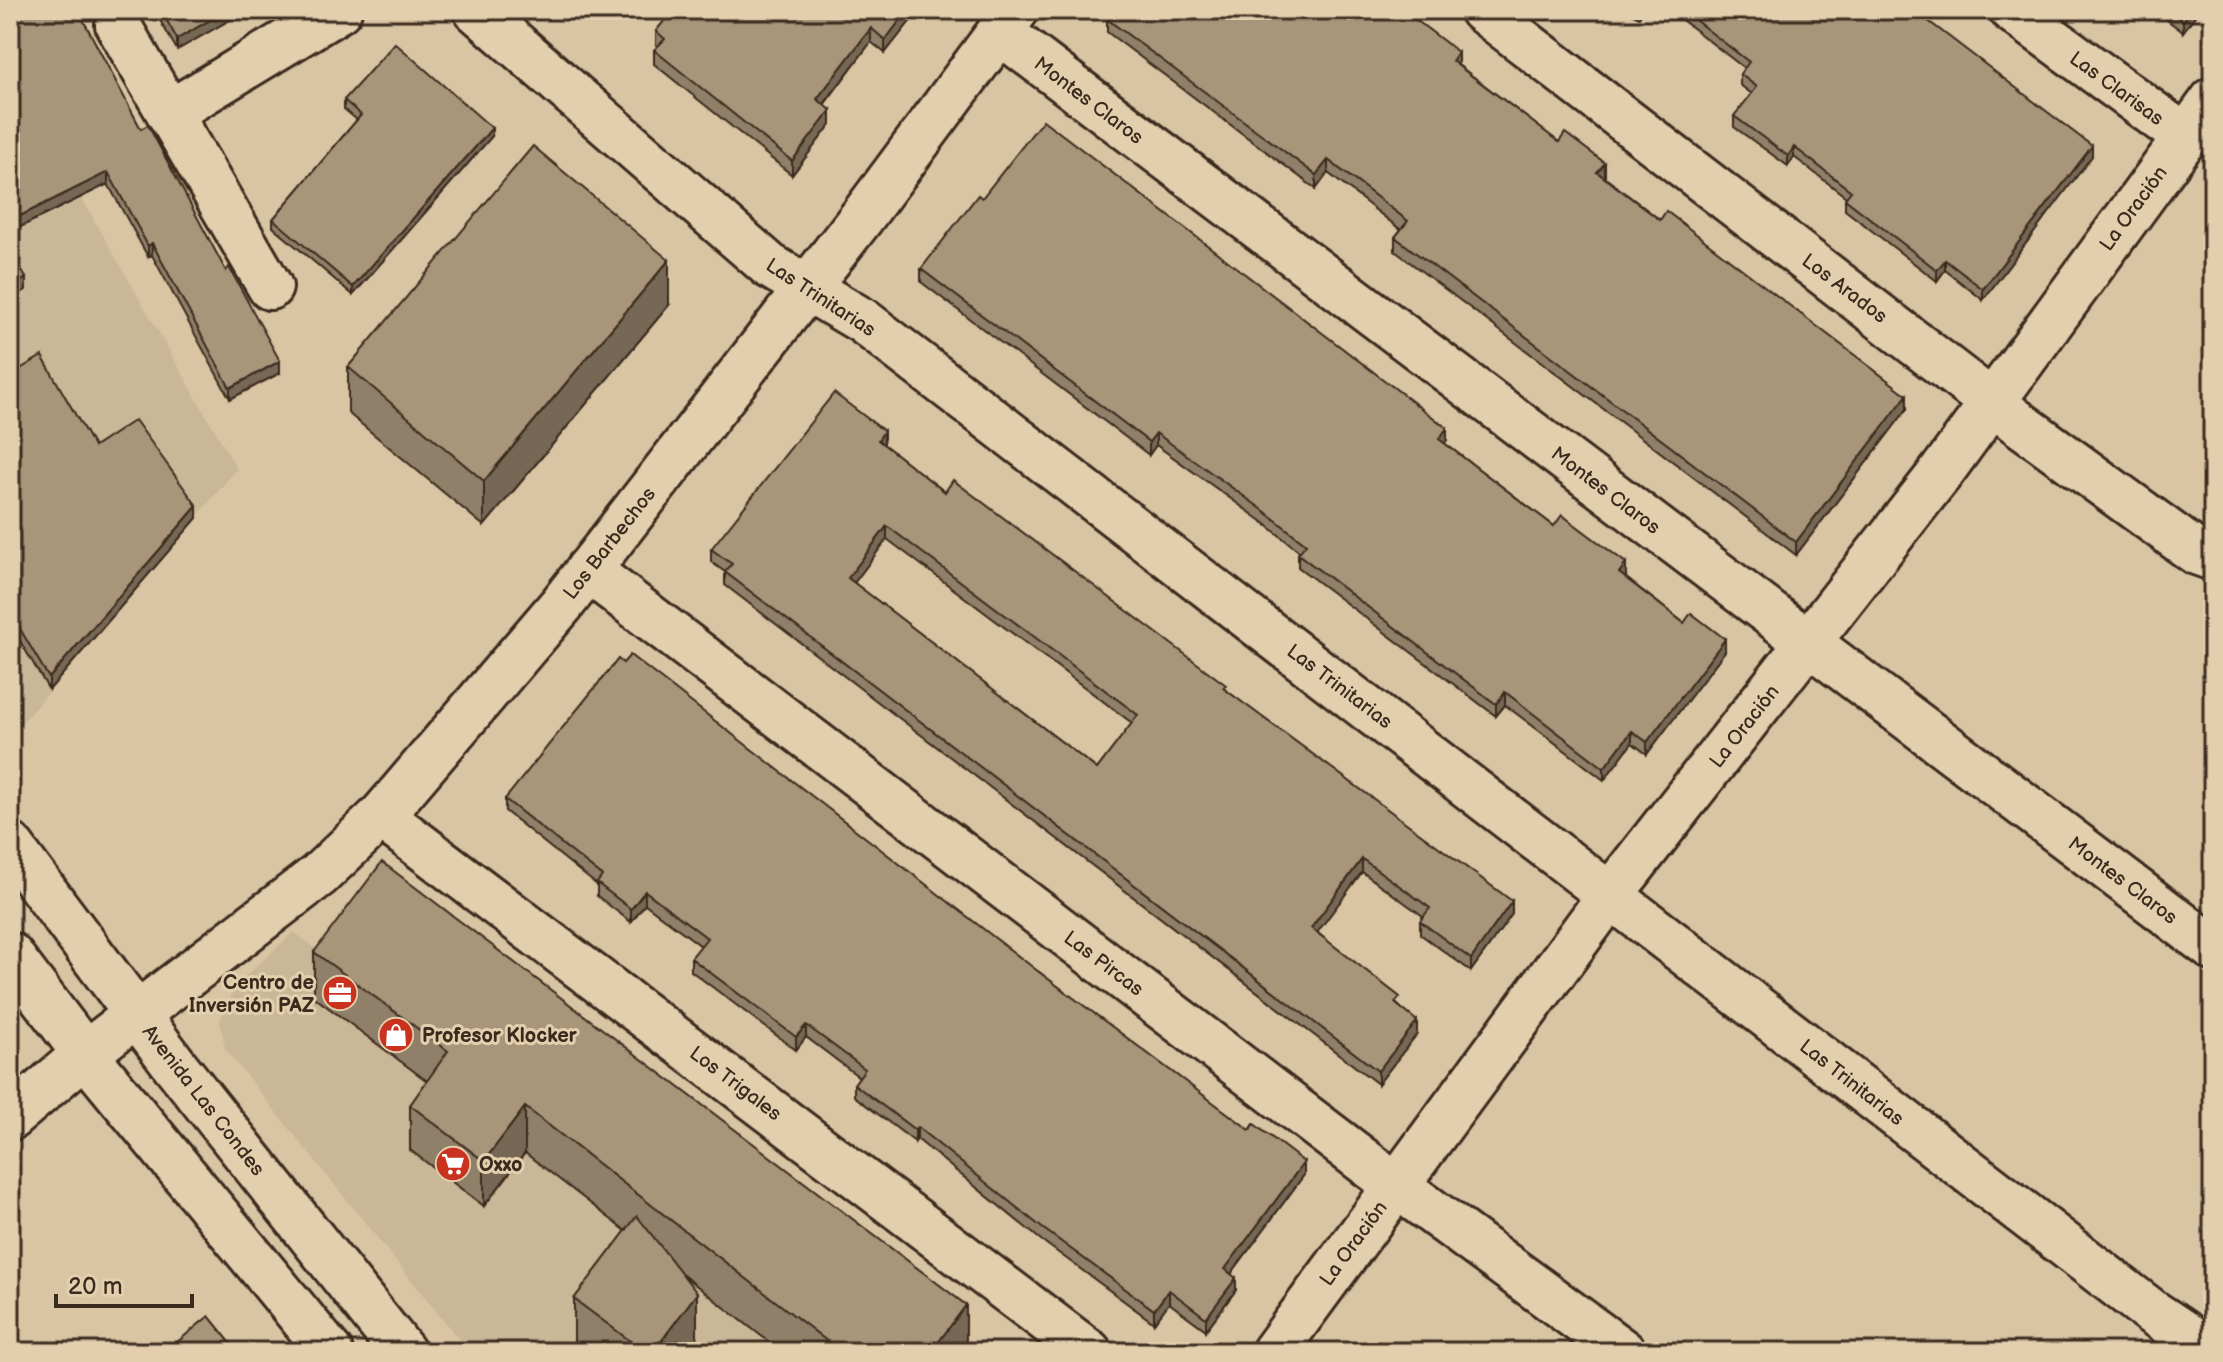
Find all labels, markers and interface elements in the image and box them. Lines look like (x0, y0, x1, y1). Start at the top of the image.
street label: Las Clarisas (2065, 47, 2168, 131)
street label: Montes Claros (1029, 52, 1148, 150)
street label: La Oración (2095, 161, 2173, 256)
street label: Los Arados (1797, 249, 1892, 329)
street label: Las Trinitarias (761, 254, 880, 342)
street label: Montes Claros (1546, 442, 1665, 540)
street label: Los Barbechos (559, 483, 661, 605)
street label: Las Trinitarias (1282, 639, 1397, 734)
street label: La Oración (1705, 680, 1785, 773)
street label: Montes Claros (2063, 832, 2182, 930)
street label: Las Pircas (1059, 926, 1148, 1002)
place label: Centro de Inversión PAZ (189, 971, 315, 1018)
office icon: Centro de Inversión PAZ (321, 974, 359, 1012)
shop icon: Profesor Klocker (377, 1016, 415, 1054)
street label: Avenida Las Condes (137, 1020, 270, 1181)
place label: Profesor Klocker (422, 1024, 578, 1048)
street label: Las Trinitarias (1794, 1035, 1908, 1131)
street label: Los Trigales (685, 1041, 786, 1126)
supermarket icon: Oxxo (434, 1145, 472, 1183)
place label: Oxxo (479, 1153, 522, 1177)
street label: La Oración (1315, 1196, 1393, 1291)
scale bar (56, 1258, 192, 1308)
text: 20 m (68, 1272, 123, 1301)

